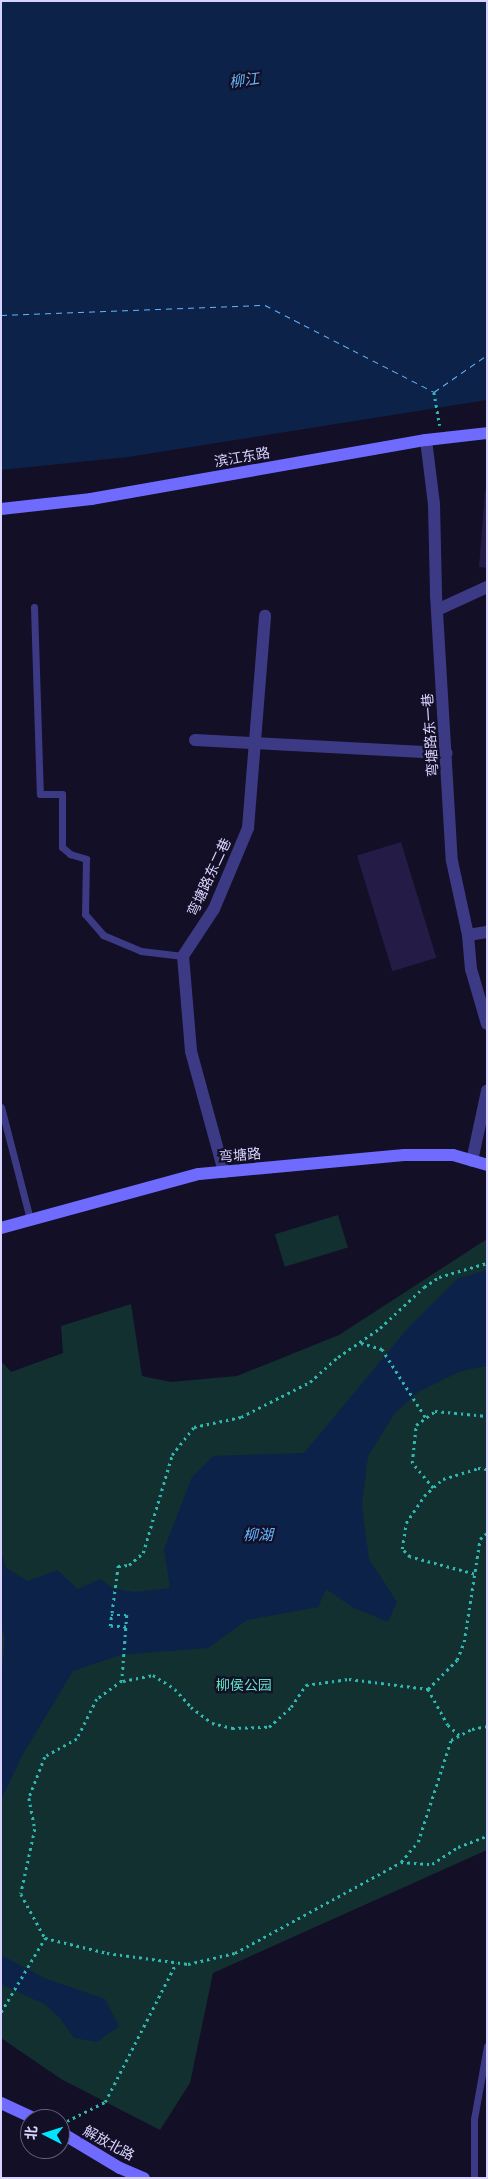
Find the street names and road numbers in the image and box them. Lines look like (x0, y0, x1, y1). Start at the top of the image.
street label: 滨江东路 (213, 444, 271, 470)
street label: 弯塘路东一巷 (419, 693, 441, 777)
street label: 弯塘路东二巷 (184, 835, 234, 919)
street label: 弯塘路 (218, 1145, 262, 1165)
street label: 解放北路 (80, 2122, 138, 2164)

